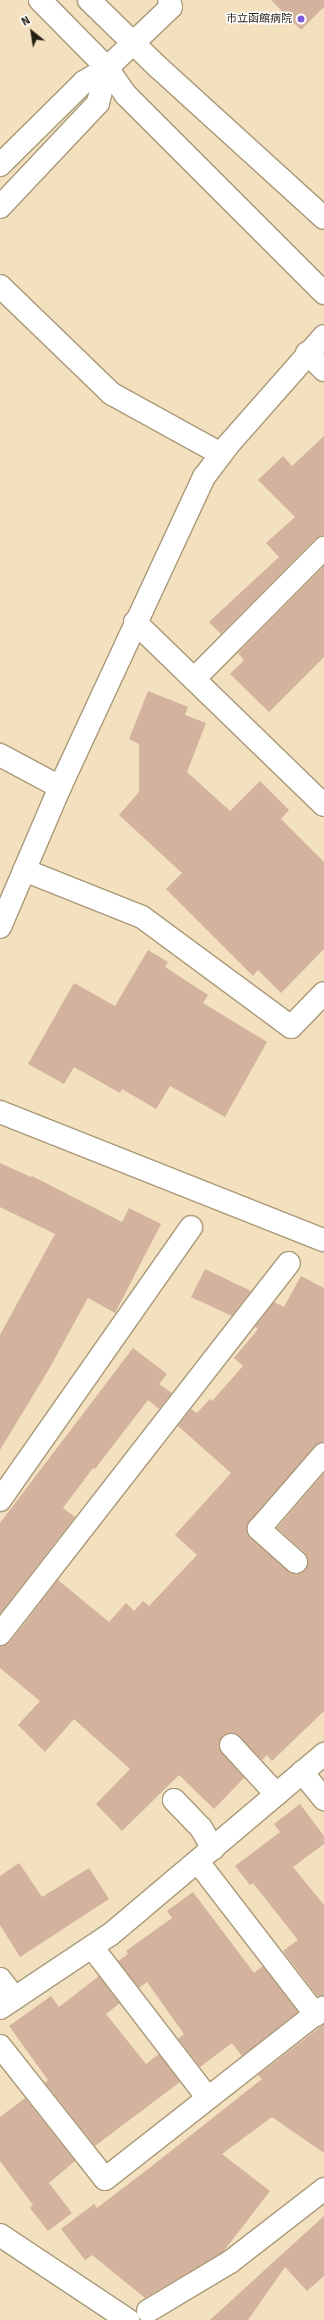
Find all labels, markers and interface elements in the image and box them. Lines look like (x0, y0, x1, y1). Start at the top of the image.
north arrow (12, 12, 52, 52)
place label: 市立函館病院 (226, 12, 292, 26)
marker: 市立函館病院 (295, 13, 307, 25)
text: N (19, 14, 32, 29)

